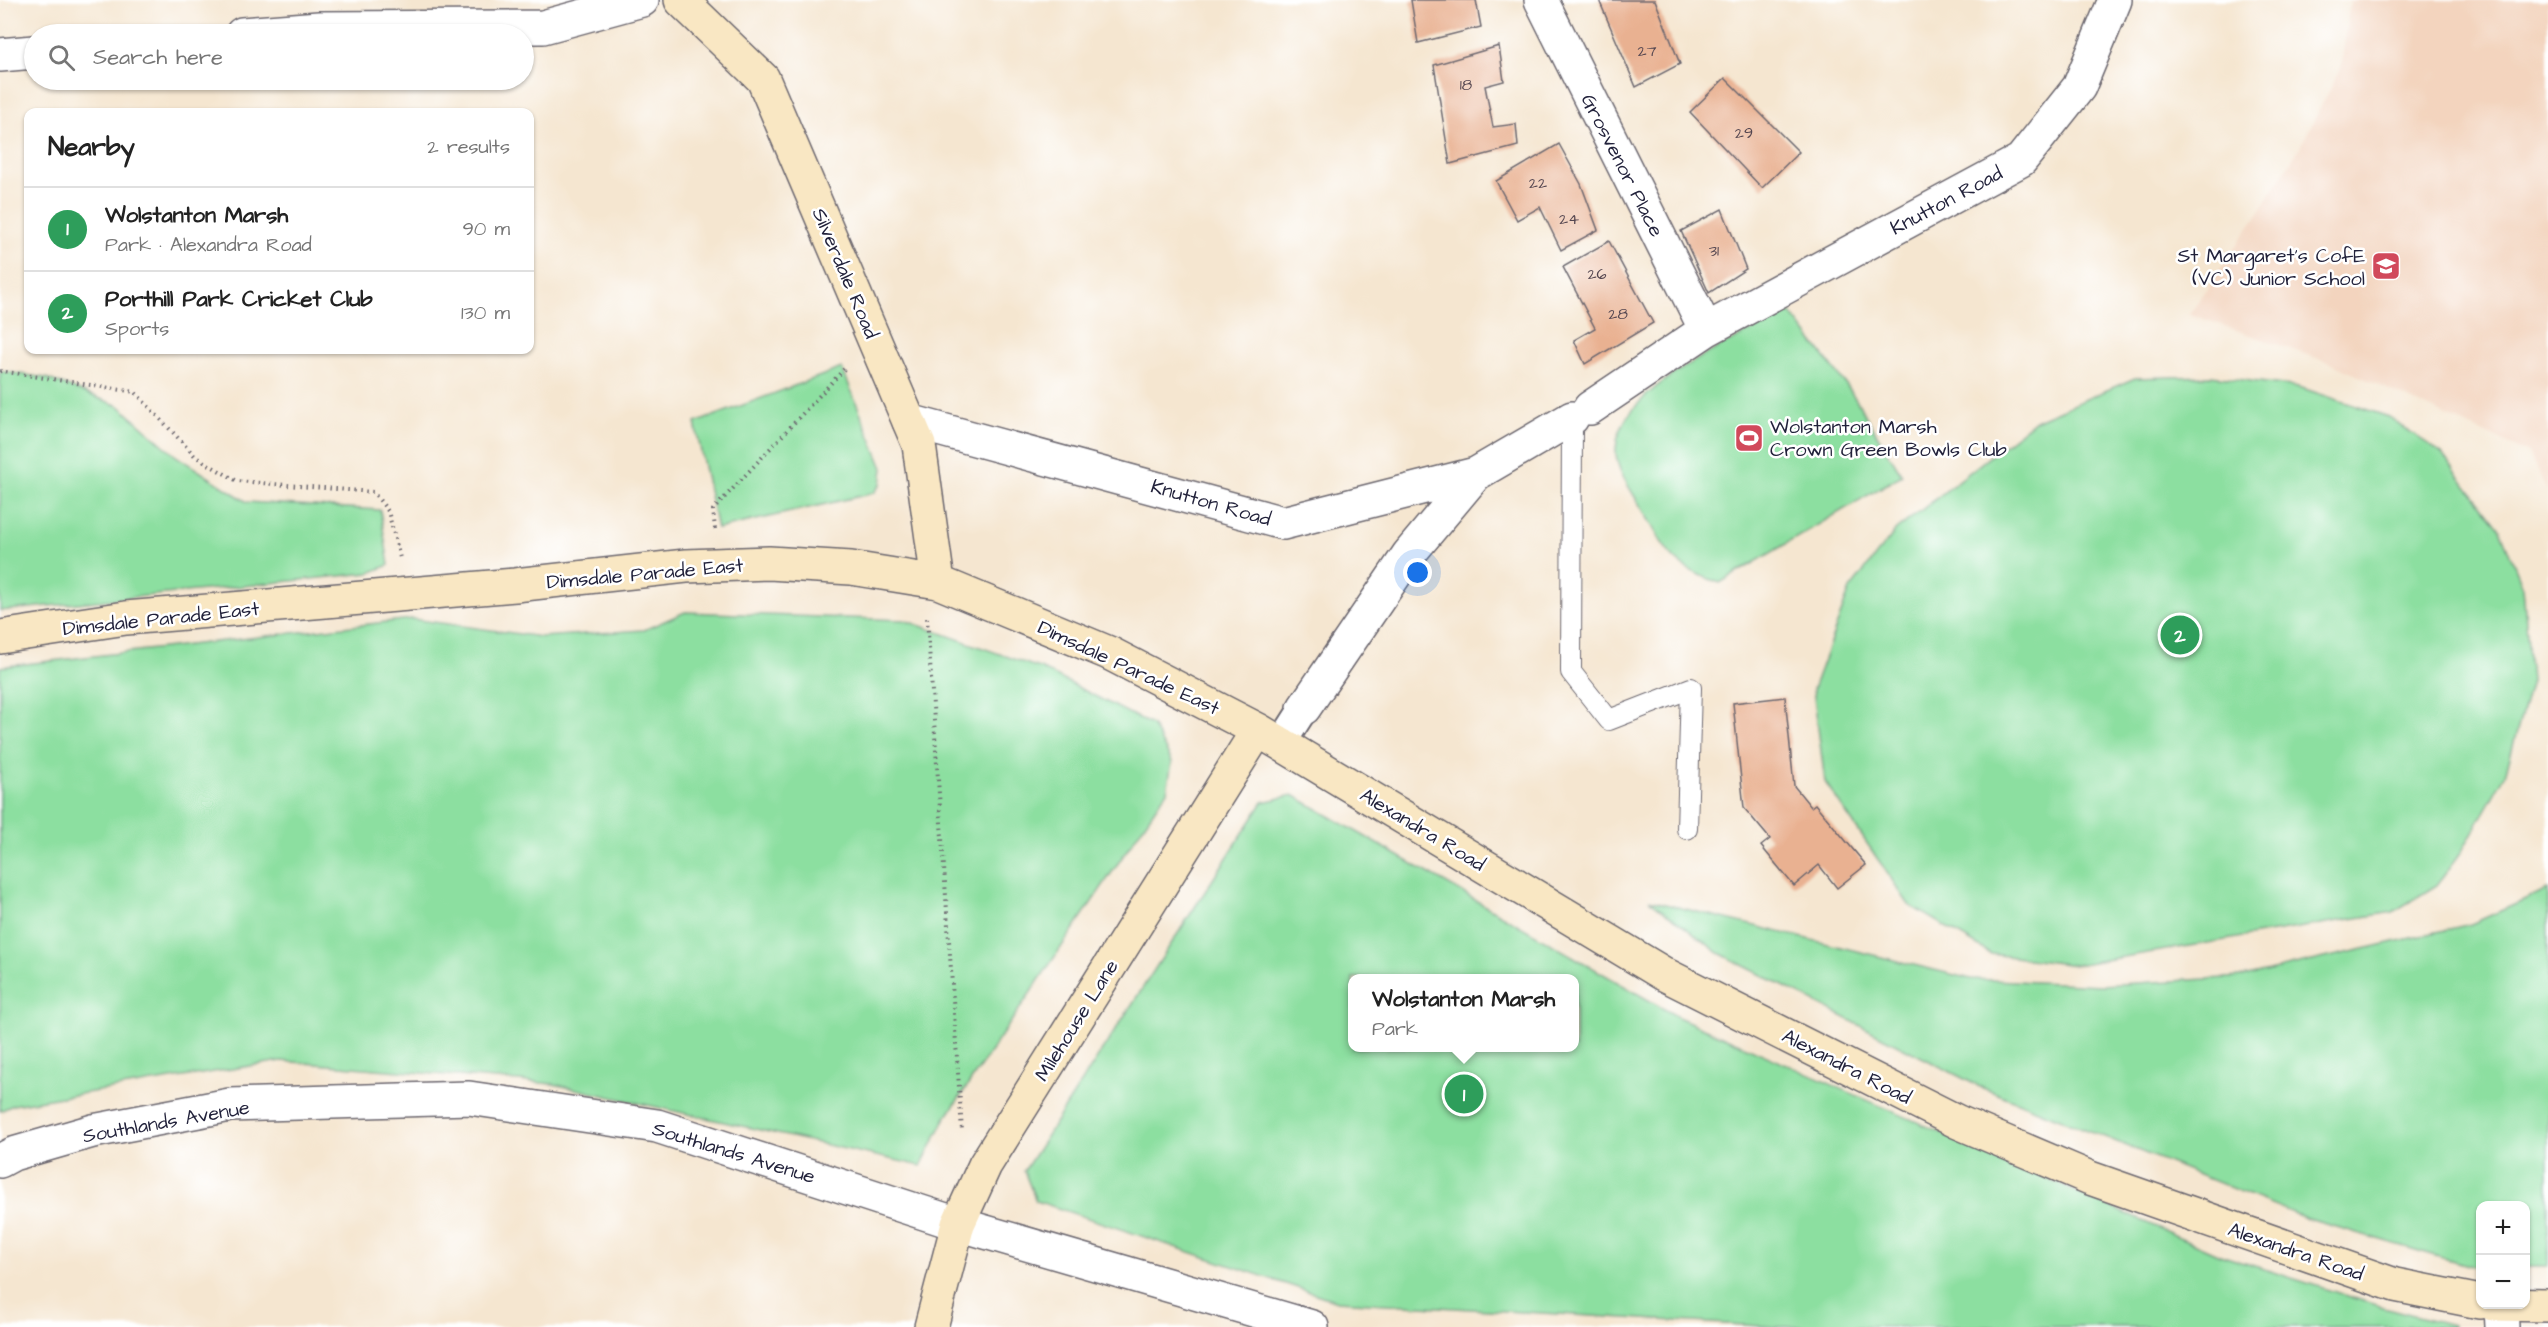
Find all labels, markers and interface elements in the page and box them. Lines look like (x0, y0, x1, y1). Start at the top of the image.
search box (24, 24, 534, 90)
house number: 27 (1638, 40, 1657, 62)
icon: search (45, 41, 78, 74)
text: Search here (93, 42, 223, 73)
house number: 18 (1460, 74, 1472, 96)
street label: Grosvenor Place (1574, 89, 1670, 242)
house number: 29 (1735, 122, 1753, 144)
text: Nearby (48, 129, 135, 165)
text: 2 results (427, 133, 510, 161)
street label: Knutton Road (1885, 159, 2008, 242)
house number: 22 (1529, 172, 1547, 194)
text: Wolstanton Marsh (105, 200, 288, 231)
street label: Silverdale Road (805, 204, 885, 343)
house number: 24 (1559, 208, 1579, 230)
text: 1 (66, 215, 69, 243)
text: 90 m (462, 215, 510, 243)
text: Park · Alexandra Road (105, 231, 312, 259)
house number: 31 (1709, 240, 1719, 262)
place label: St Margaret's CofE (VC) Junior School (2177, 242, 2365, 293)
school or university icon: St Margaret's CofE (VC) Junior School (2370, 250, 2402, 282)
house number: 26 (1587, 263, 1607, 285)
text: Porthill Park Cricket Club (105, 284, 373, 315)
text: 2 (62, 299, 73, 327)
text: 130 m (461, 299, 510, 327)
house number: 28 (1608, 303, 1628, 325)
text: Sports (105, 315, 169, 343)
place label: Wolstanton Marsh Crown Green Bowls Club (1770, 413, 2007, 464)
sports icon: Wolstanton Marsh Crown Green Bowls Club (1733, 422, 1765, 454)
street label: Knutton Road (1147, 472, 1274, 533)
street label: Dimsdale Parade East (546, 551, 745, 597)
your location (1403, 558, 1432, 587)
street label: Dimsdale Parade East (61, 595, 261, 643)
pin: 2 (2160, 612, 2200, 658)
street label: Dimsdale Parade East (1033, 614, 1224, 722)
street label: Alexandra Road (1355, 781, 1490, 878)
street label: Milehouse Lane (1028, 954, 1126, 1087)
popup (1348, 974, 1579, 1052)
text: Wolstanton Marsh (1372, 984, 1555, 1015)
text: Park (1372, 1015, 1418, 1043)
street label: Alexandra Road (1777, 1022, 1916, 1112)
pin: 1 (1444, 1072, 1484, 1116)
street label: Southlands Avenue (81, 1094, 252, 1150)
street label: Southlands Avenue (649, 1115, 819, 1191)
map controls (2476, 1201, 2530, 1309)
button: + (2476, 1201, 2530, 1255)
street label: Alexandra Road (2224, 1216, 2367, 1288)
button: − (2476, 1255, 2530, 1309)

